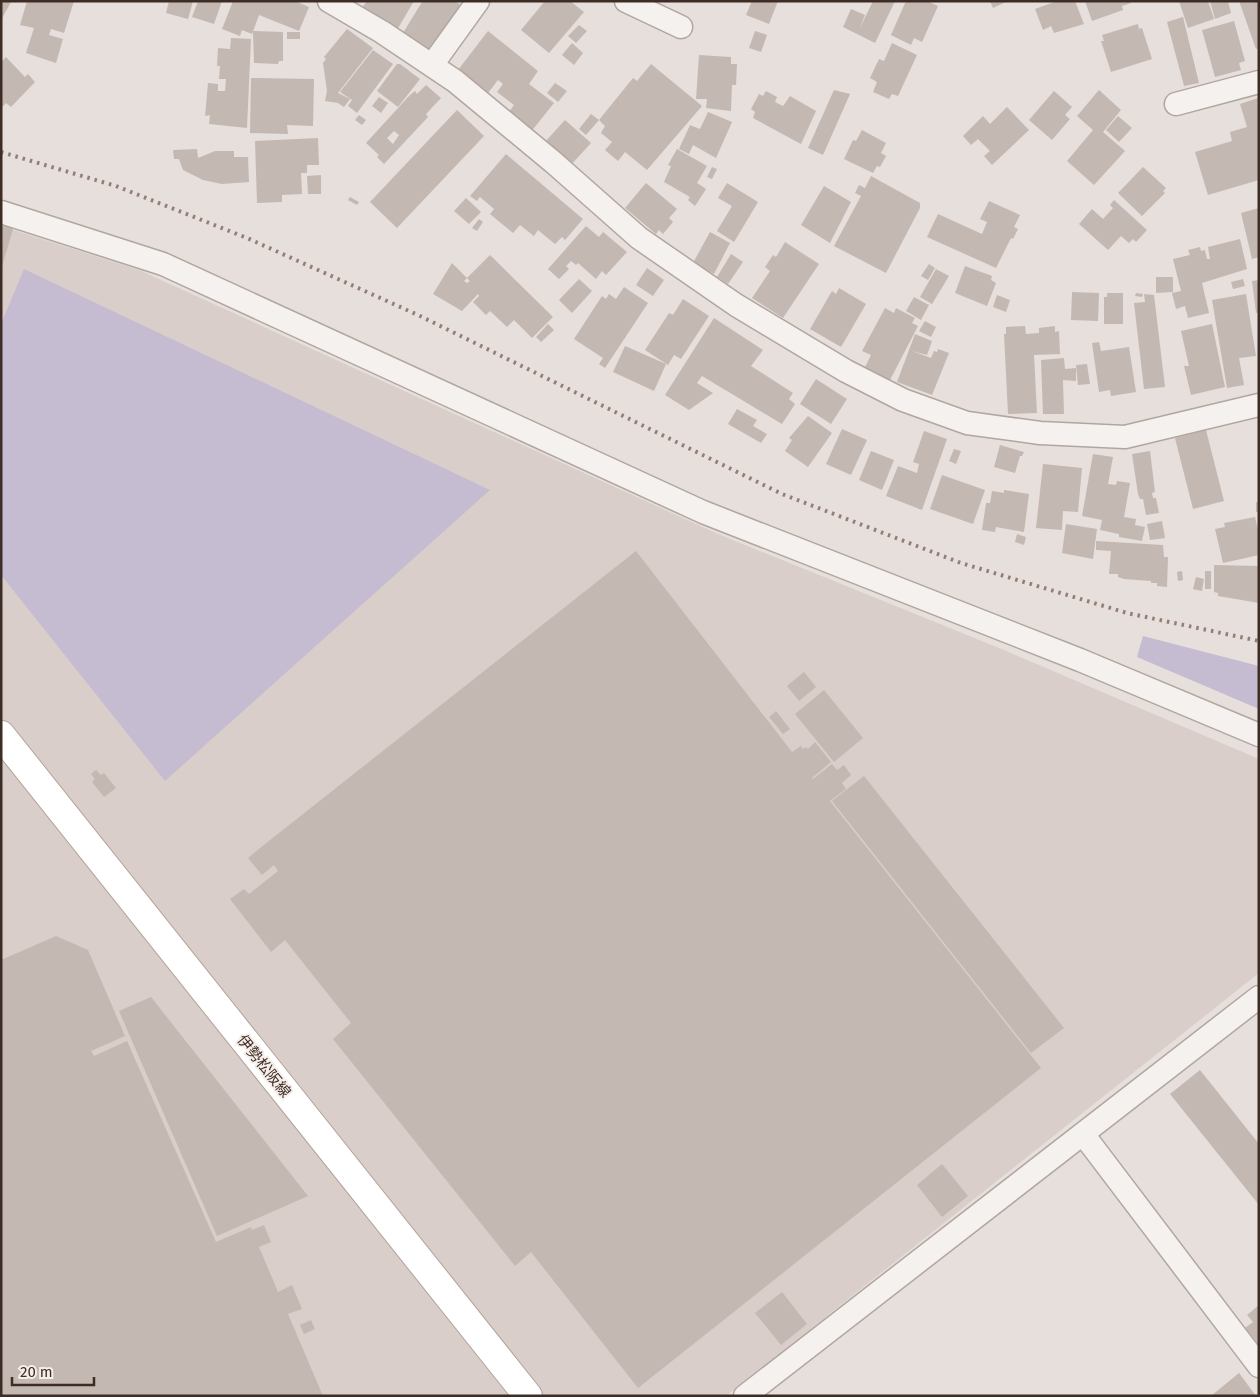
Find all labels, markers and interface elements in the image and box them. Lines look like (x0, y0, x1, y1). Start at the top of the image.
street label: 伊勢松阪線 (233, 1031, 295, 1101)
scale bar (12, 1354, 95, 1386)
text: 20 m (20, 1363, 53, 1381)

